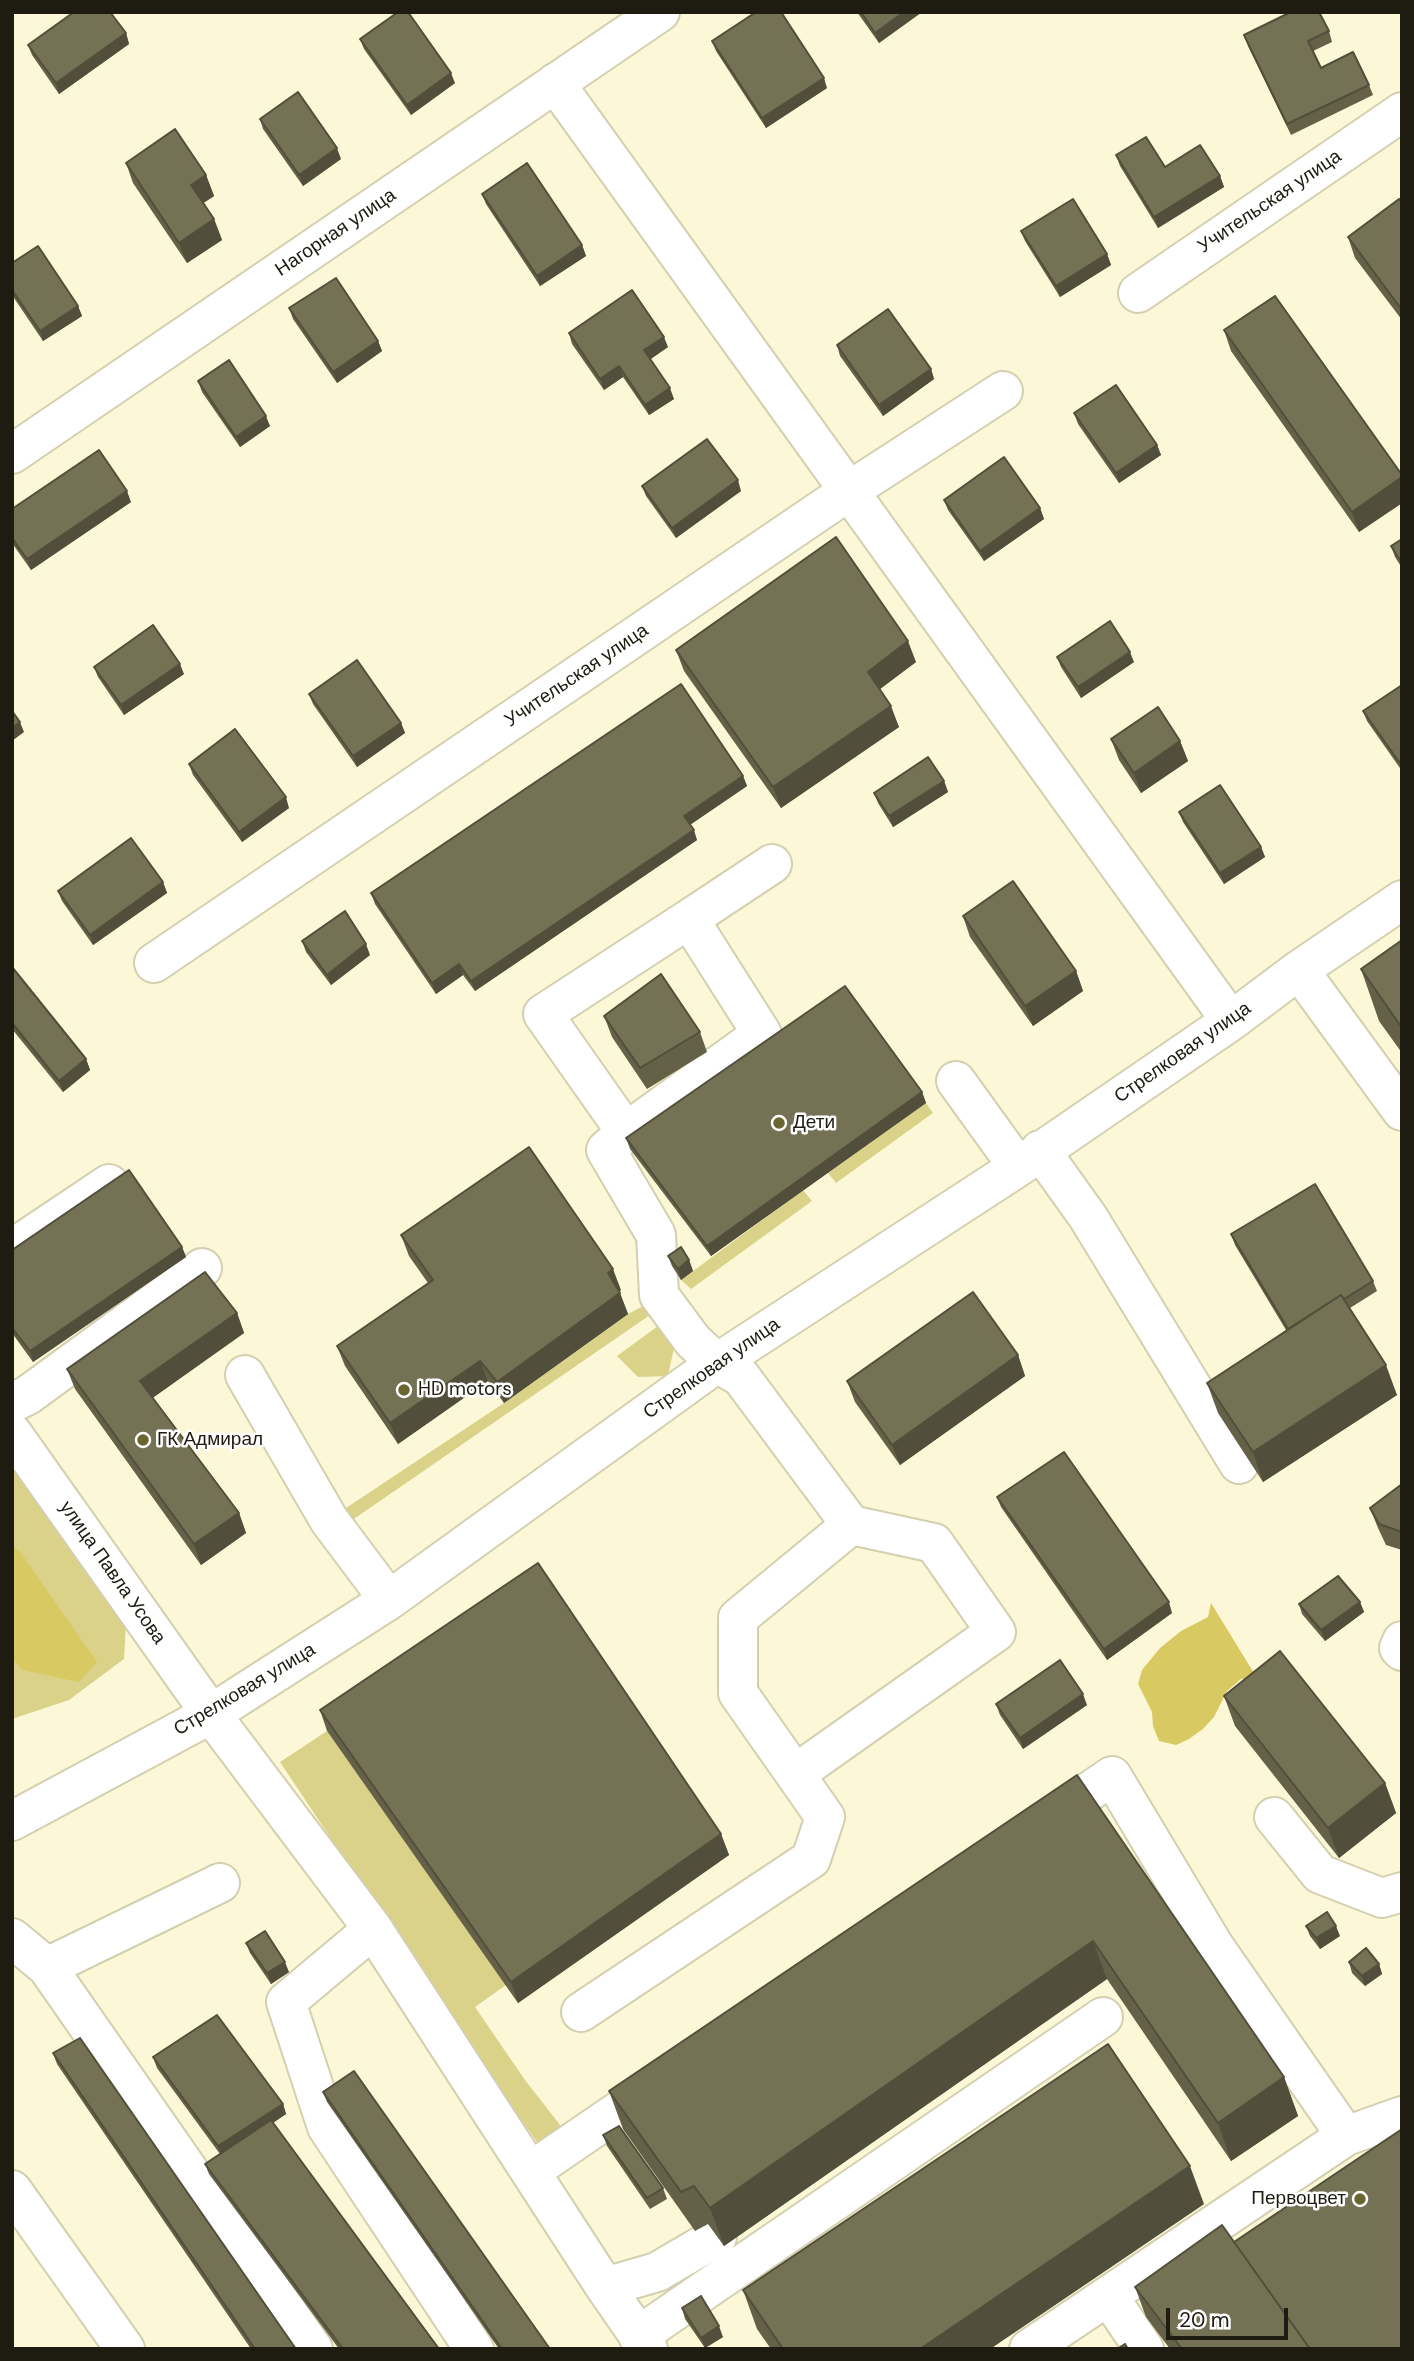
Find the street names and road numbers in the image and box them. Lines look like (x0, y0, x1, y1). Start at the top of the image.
street label: Учительская улица (1194, 145, 1346, 259)
street label: Нагорная улица (271, 184, 401, 282)
street label: Учительская улица (501, 619, 653, 733)
street label: Стрелковая улица (1110, 997, 1256, 1109)
street label: Стрелковая улица (639, 1313, 785, 1425)
street label: улица Павла Усова (54, 1497, 170, 1649)
street label: Стрелковая улица (170, 1639, 320, 1741)

